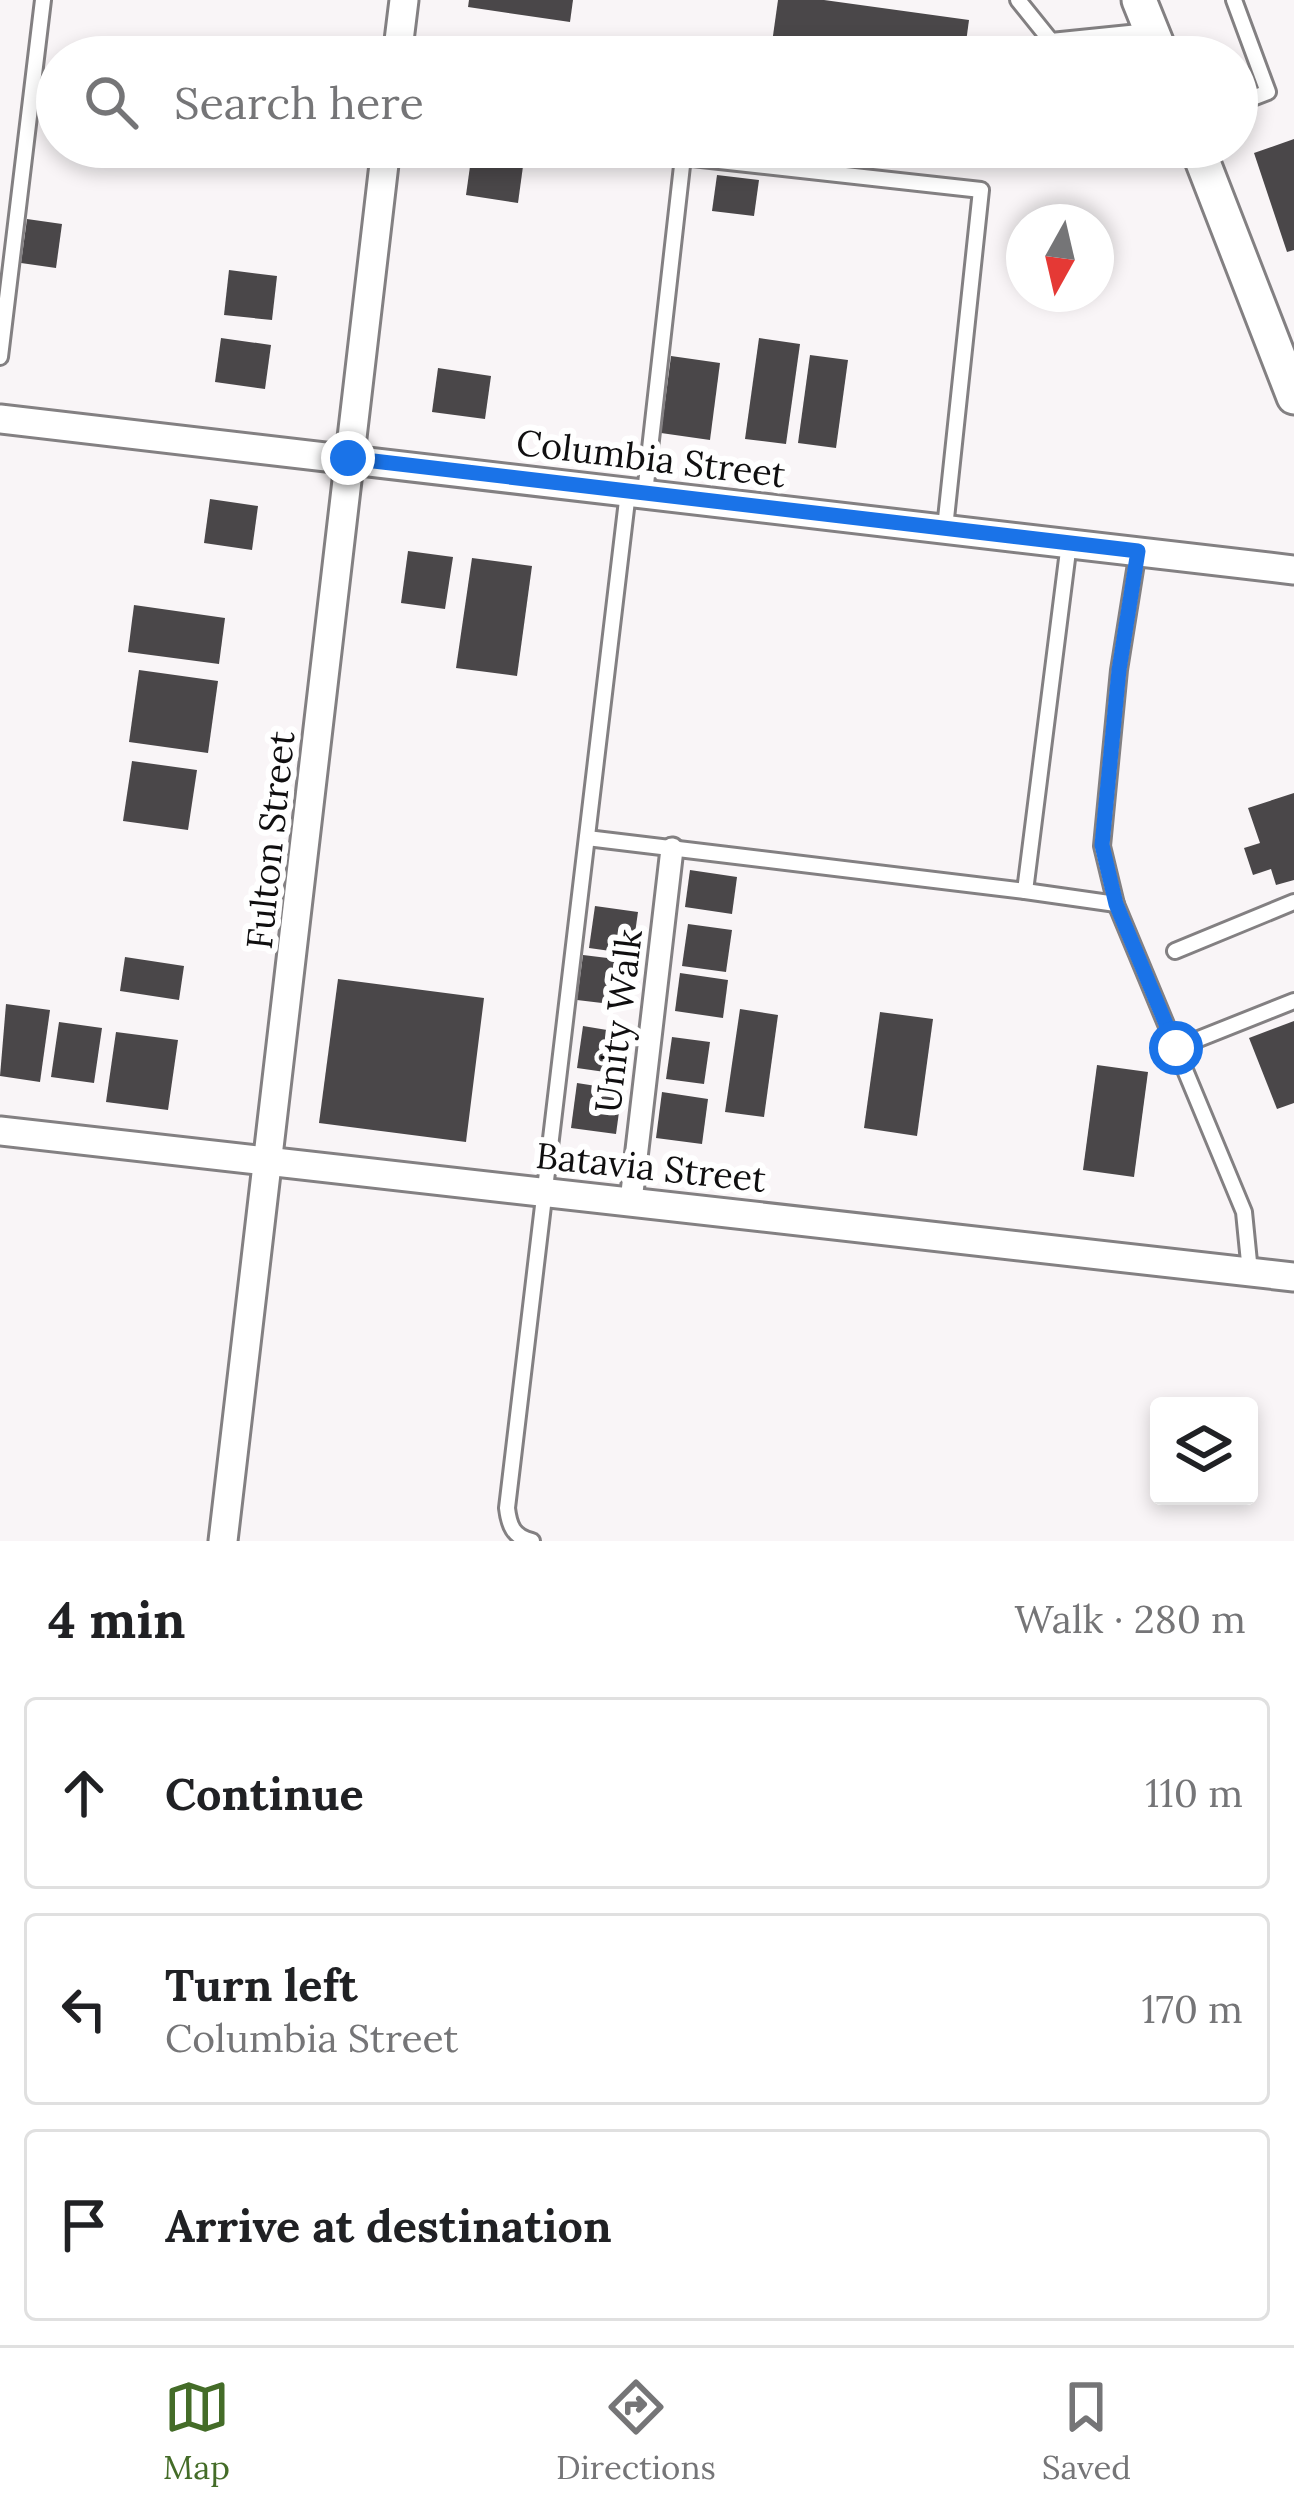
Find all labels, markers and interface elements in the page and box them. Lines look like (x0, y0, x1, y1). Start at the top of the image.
search box (36, 36, 1258, 168)
icon: search (78, 69, 144, 135)
text: Search here (174, 74, 424, 131)
north arrow (1006, 204, 1114, 312)
street label: Columbia Street (514, 419, 788, 497)
route end (321, 431, 375, 485)
street label: Fulton Street (236, 729, 304, 951)
street label: Unity Walk (584, 926, 652, 1115)
route start (1149, 1021, 1203, 1075)
street label: Batavia Street (534, 1132, 768, 1202)
map controls (1150, 1397, 1258, 1505)
button: layers (1150, 1397, 1258, 1505)
text: 4 min (48, 1587, 185, 1652)
text: Walk · 280 m (1015, 1594, 1246, 1644)
icon: ahead (51, 1760, 117, 1826)
text: Continue (165, 1765, 364, 1822)
text: 110 m (1145, 1768, 1243, 1818)
text: Turn left (165, 1956, 358, 2013)
icon: left (51, 1976, 117, 2042)
text: 170 m (1141, 1984, 1243, 2034)
text: Columbia Street (165, 2013, 458, 2063)
icon: arrive (51, 2192, 117, 2258)
text: Arrive at destination (165, 2197, 612, 2254)
tab: Map (163, 2374, 230, 2488)
tab: Directions (556, 2374, 716, 2488)
tab: Saved (1042, 2374, 1131, 2488)

